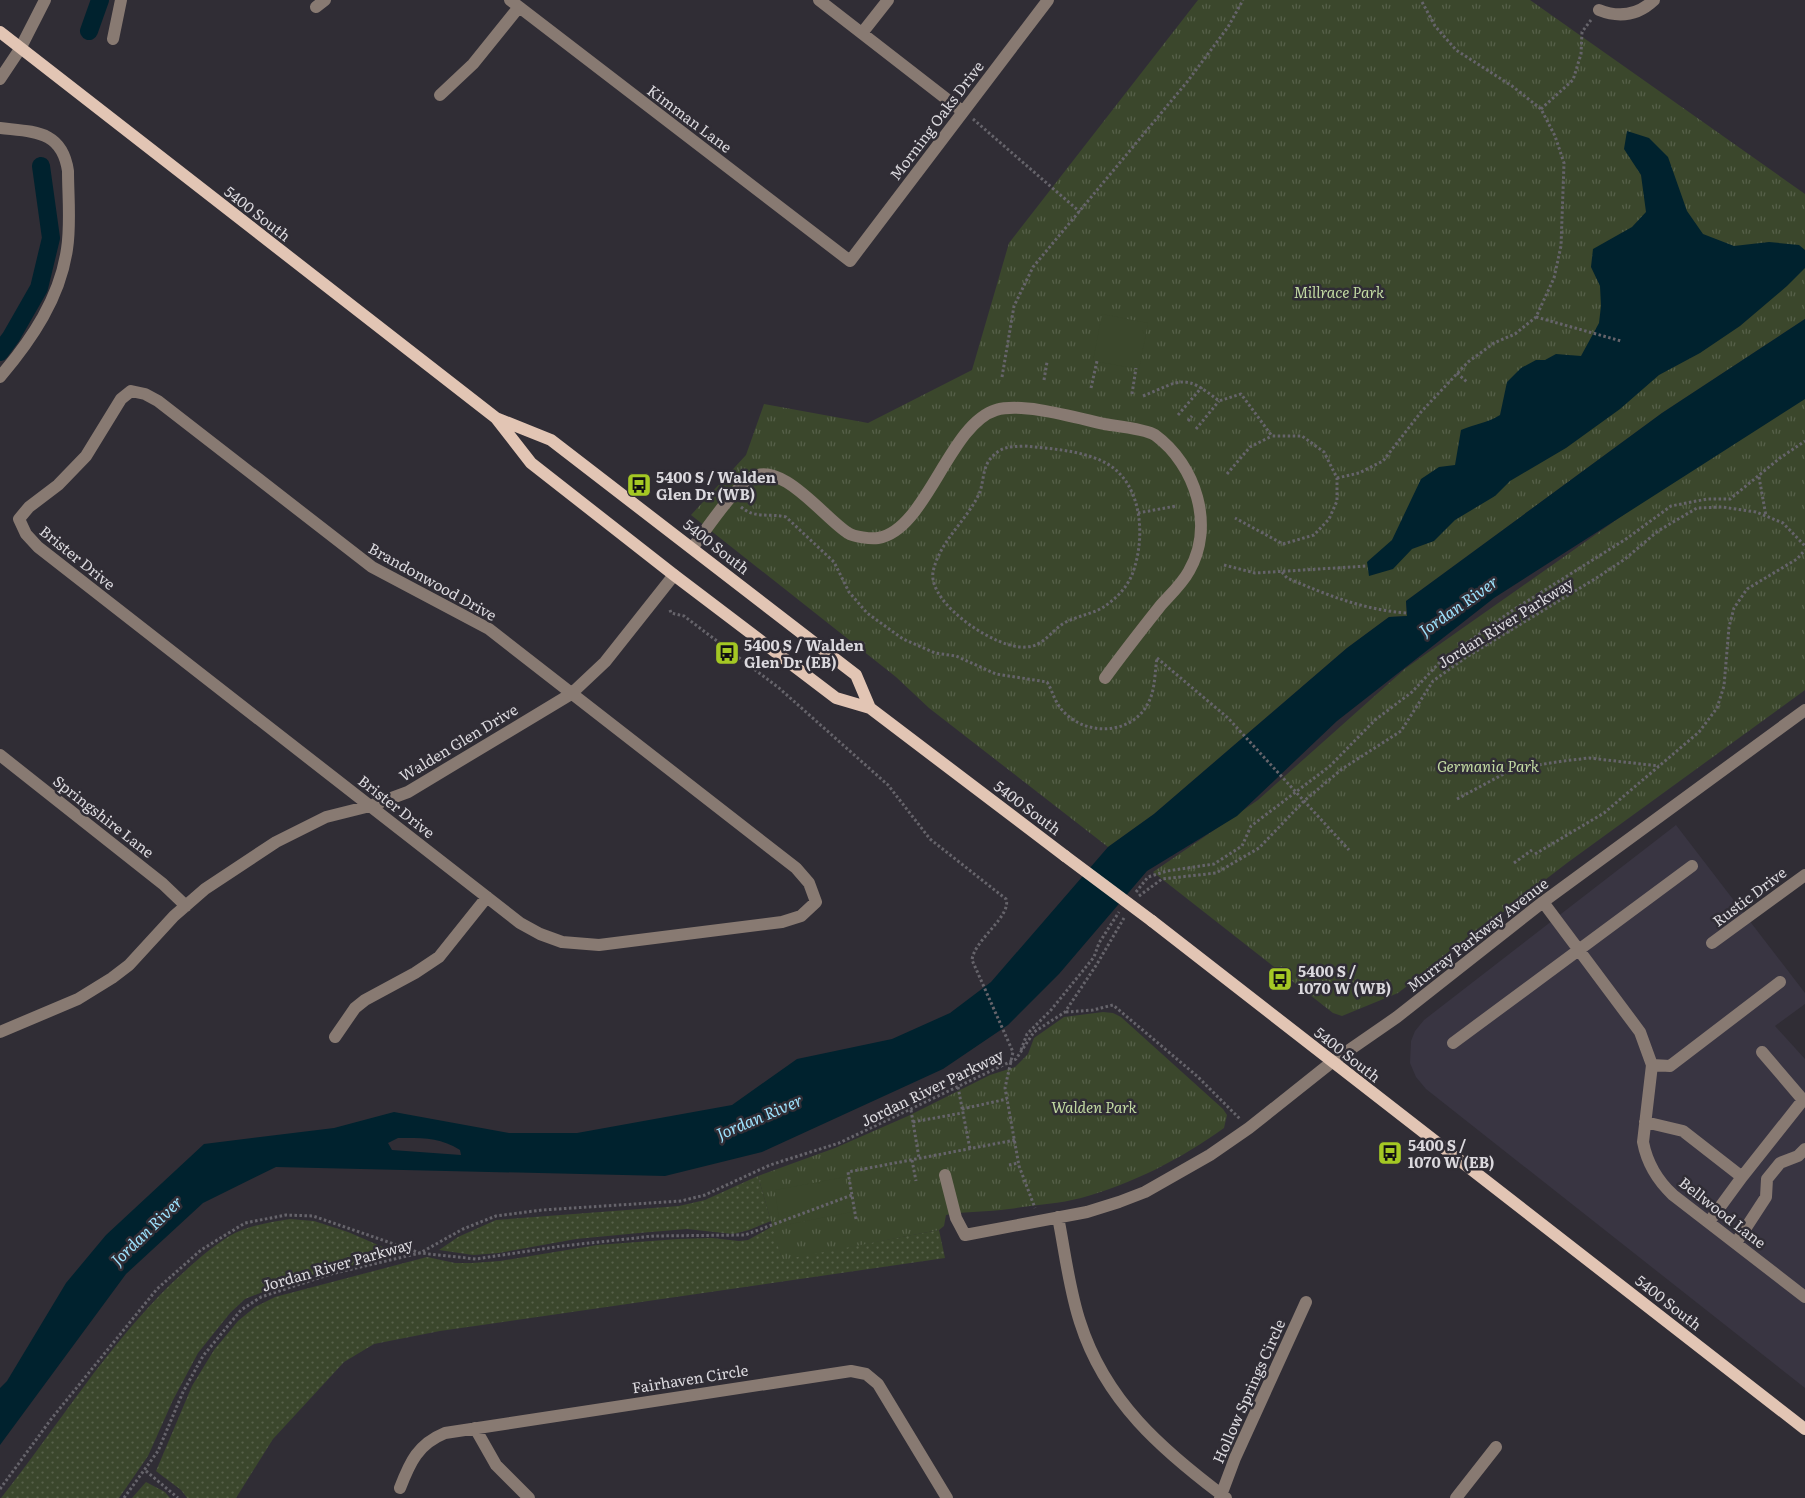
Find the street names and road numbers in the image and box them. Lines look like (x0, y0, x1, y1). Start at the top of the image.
street label: Morning Oaks Drive (883, 55, 989, 185)
street label: Kimman Lane (643, 78, 738, 158)
street label: 5400 South (220, 180, 296, 246)
street label: 5400 South (679, 513, 755, 579)
street label: Brister Drive (35, 519, 121, 595)
street label: Brandonwood Drive (365, 536, 502, 626)
street label: Jordan River Parkway (1433, 571, 1578, 673)
street label: Walden Glen Drive (394, 697, 522, 787)
street label: Springshire Lane (49, 769, 160, 863)
street label: Brister Drive (354, 769, 440, 843)
street label: 5400 South (990, 774, 1067, 840)
street label: Rustic Drive (1707, 860, 1791, 931)
street label: Murray Parkway Avenue (1401, 871, 1553, 997)
street label: 5400 South (1310, 1021, 1386, 1087)
street label: Jordan River Parkway (857, 1042, 1008, 1132)
street label: Bellwood Lane (1675, 1171, 1772, 1253)
street label: Jordan River Parkway (259, 1231, 416, 1297)
street label: 5400 South (1631, 1269, 1707, 1335)
street label: Hollow Springs Circle (1206, 1315, 1290, 1467)
street label: Fairhaven Circle (630, 1357, 750, 1399)

